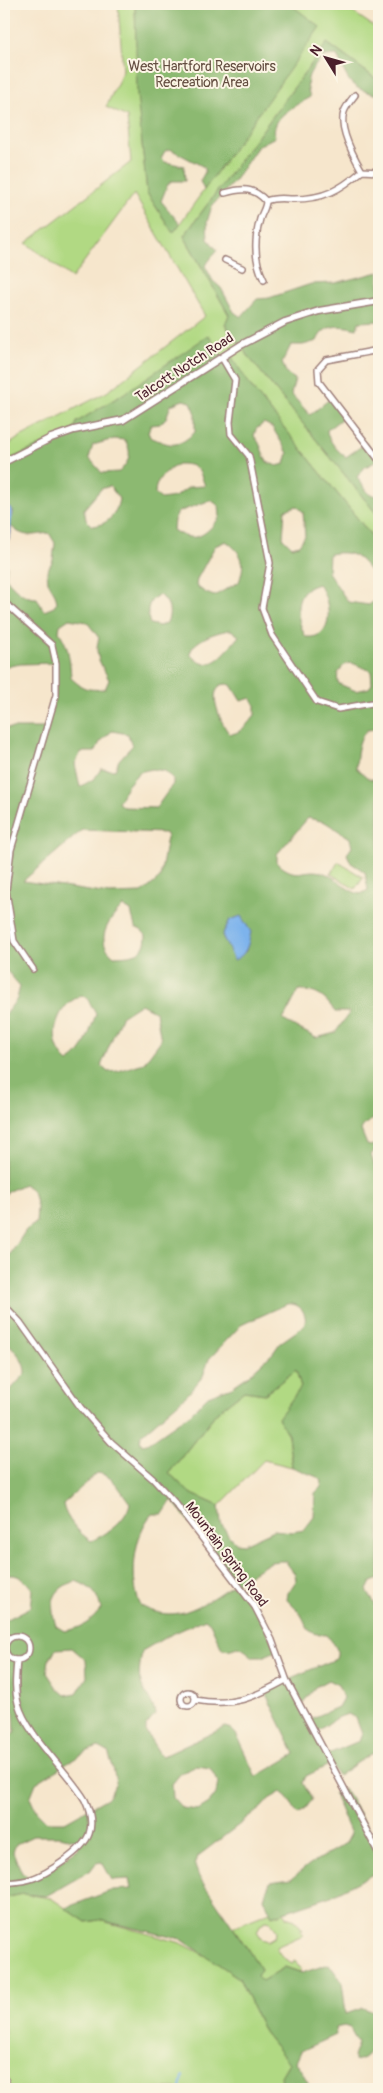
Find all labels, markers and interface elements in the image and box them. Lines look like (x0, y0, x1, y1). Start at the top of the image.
north arrow (300, 32, 350, 82)
text: N (306, 42, 326, 59)
park label: West Hartford Reservoirs Recreation Area (128, 58, 276, 91)
street label: Talcott Notch Road (132, 329, 237, 406)
street label: Mountain Spring Road (182, 1498, 272, 1610)

